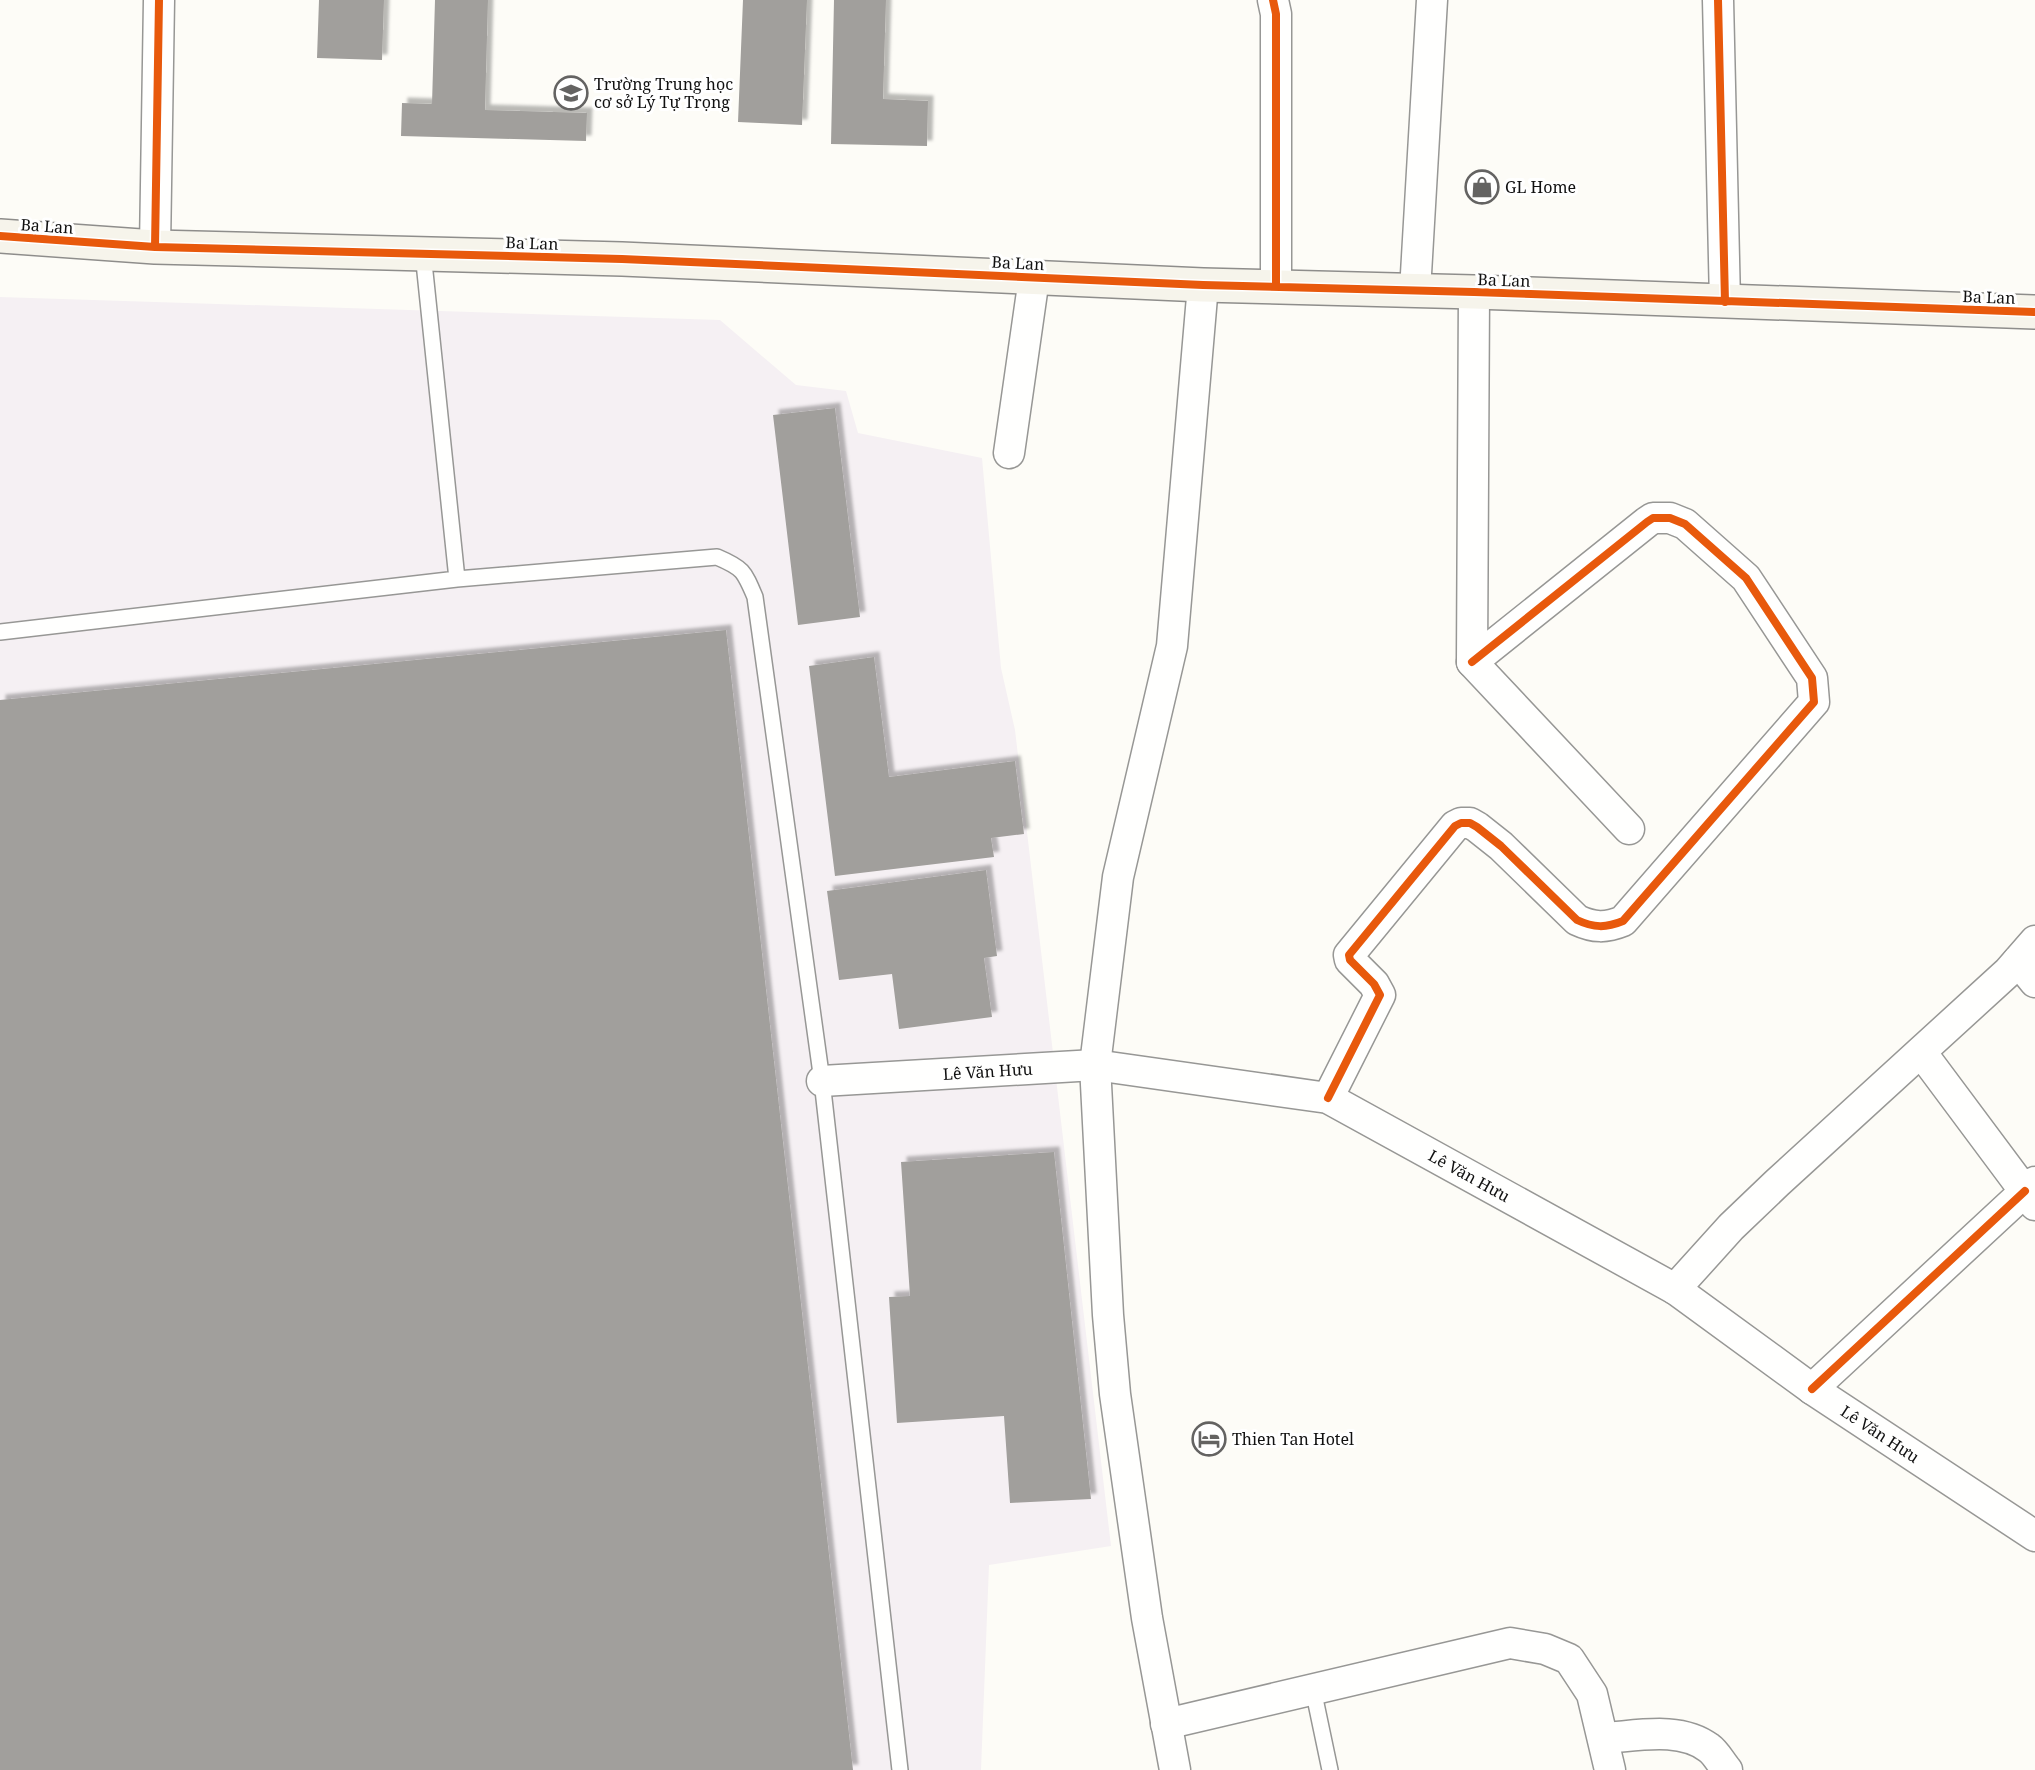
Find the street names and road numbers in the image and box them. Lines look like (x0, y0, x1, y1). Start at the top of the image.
street label: Ba Lan (20, 213, 74, 239)
street label: Ba Lan (505, 231, 559, 255)
street label: Ba Lan (991, 251, 1045, 275)
street label: Ba Lan (1477, 268, 1531, 292)
street label: Ba Lan (1962, 285, 2016, 309)
street label: Lê Văn Hưu (942, 1058, 1033, 1085)
street label: Lê Văn Hưu (1425, 1144, 1514, 1207)
street label: Lê Văn Hưu (1837, 1400, 1924, 1468)

